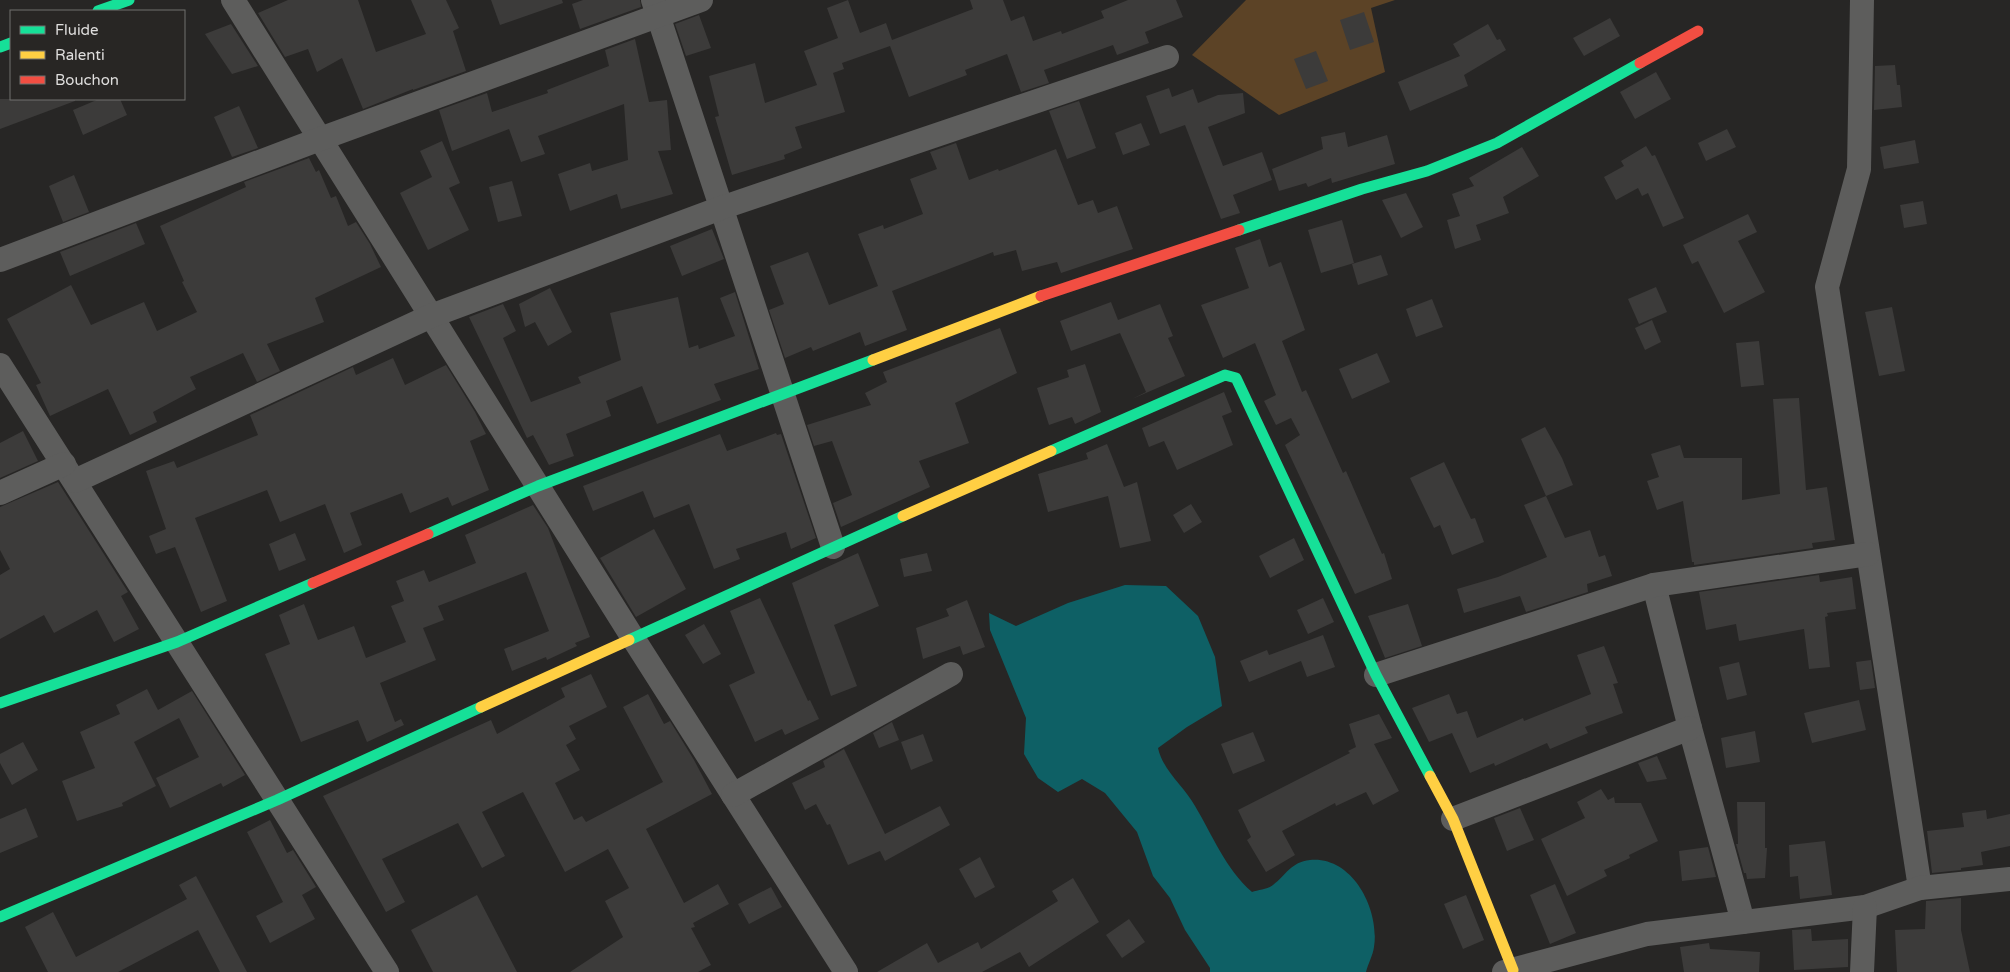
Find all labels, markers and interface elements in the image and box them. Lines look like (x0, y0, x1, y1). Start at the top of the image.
legend (10, 10, 185, 100)
text: Fluide (55, 21, 99, 39)
text: Ralenti (55, 46, 105, 64)
text: Bouchon (55, 71, 119, 89)

